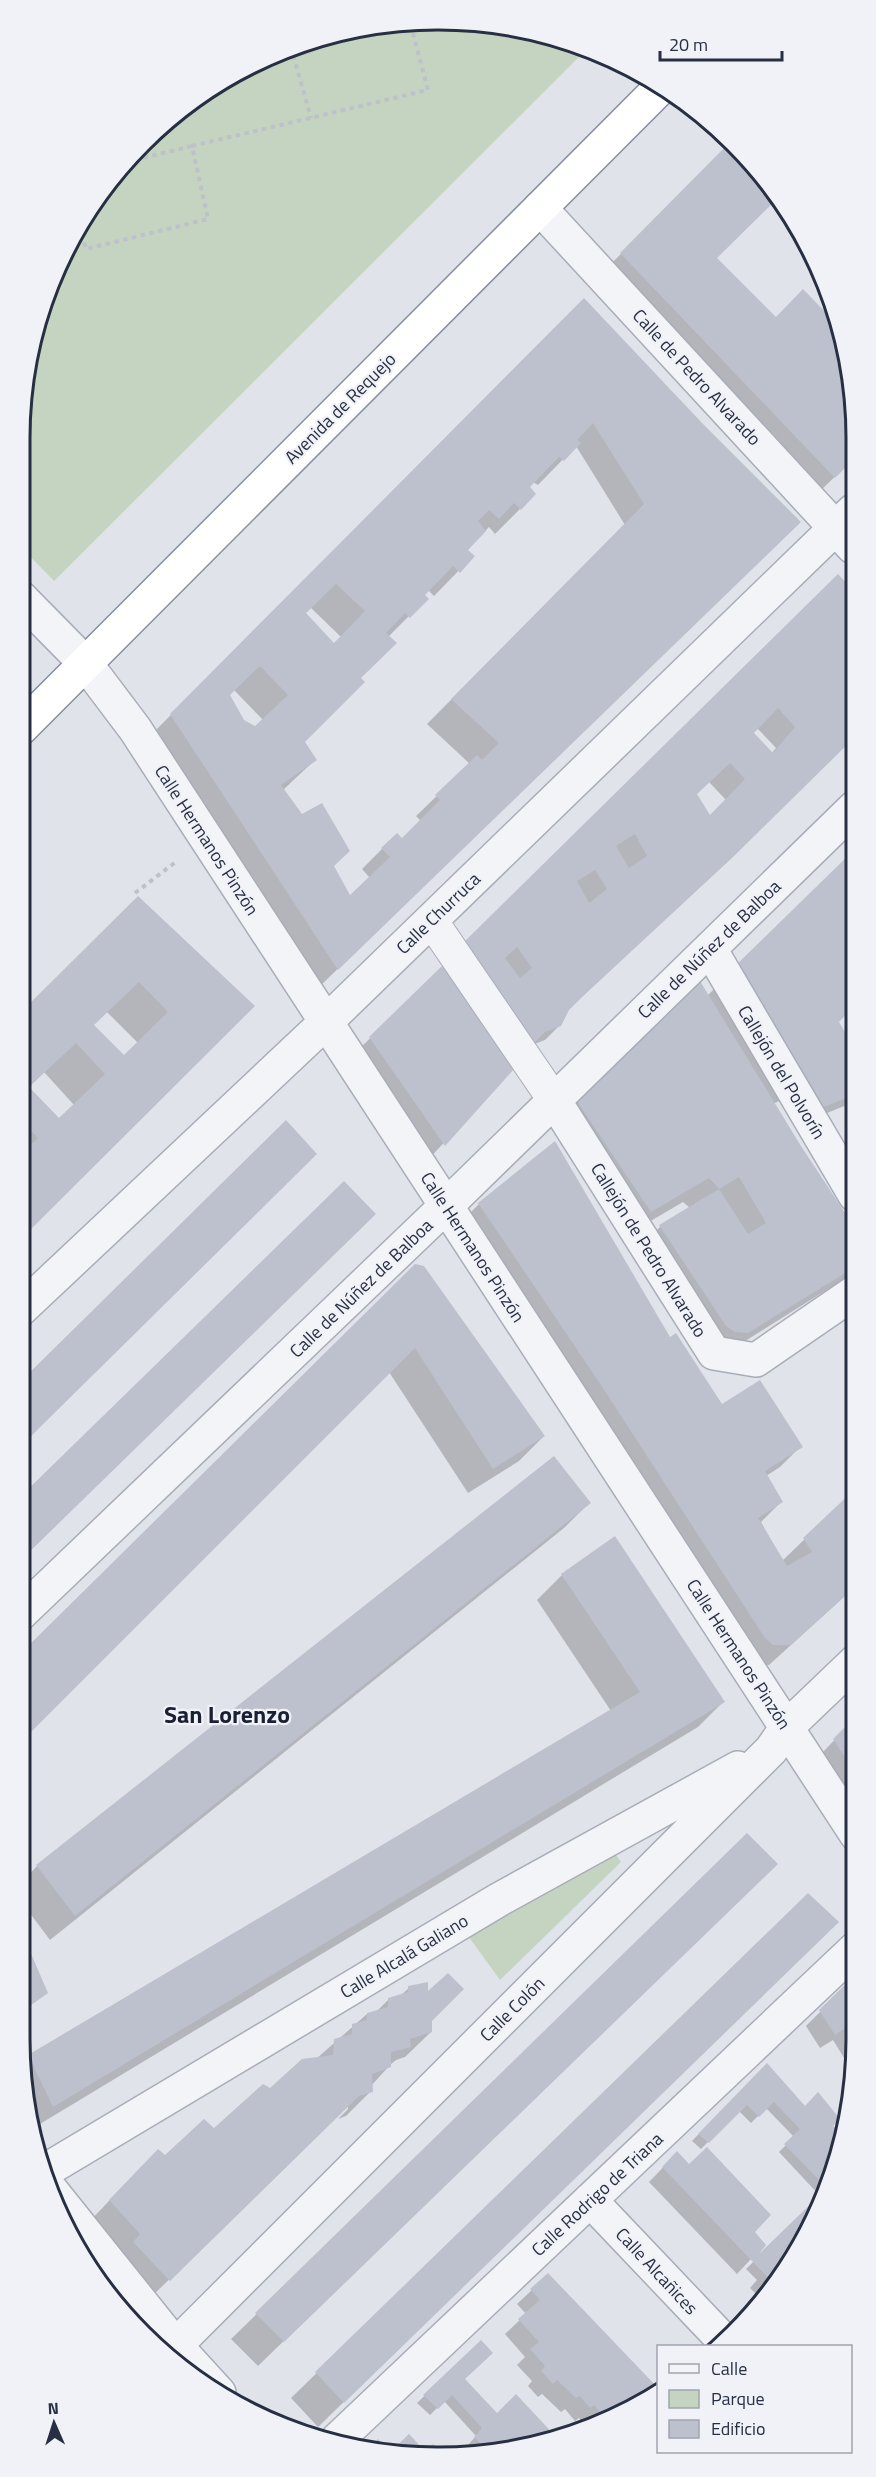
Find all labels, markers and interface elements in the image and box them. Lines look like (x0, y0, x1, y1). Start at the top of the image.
scale bar (660, 24, 782, 62)
text: 20 m (669, 31, 708, 58)
street label: Calle de Pedro Alvarado (626, 303, 768, 451)
street label: Avenida de Requejo (278, 346, 402, 470)
street label: Calle Hermanos Pinzón (148, 759, 266, 921)
street label: Calle Churruca (390, 866, 486, 960)
street label: Calle de Núñez de Balboa (631, 873, 787, 1025)
street label: Callejón del Polvorín (731, 1000, 833, 1144)
street label: Callejón de Pedro Alvarado (584, 1157, 714, 1343)
street label: Calle Hermanos Pinzón (414, 1166, 532, 1328)
street label: Calle de Núñez de Balboa (283, 1212, 439, 1364)
street label: Calle Hermanos Pinzón (680, 1573, 798, 1735)
district label: San Lorenzo (164, 1696, 290, 1732)
street label: Calle Alcalá Galiano (335, 1907, 473, 2005)
street label: Calle Colón (473, 1970, 551, 2048)
street label: Calle Rodrigo de Triana (525, 2126, 669, 2262)
street label: Calle Alcañices (609, 2221, 705, 2321)
legend (657, 2345, 852, 2453)
text: Calle (711, 2355, 747, 2382)
text: Parque (711, 2385, 765, 2412)
north arrow (24, 2393, 84, 2453)
text: N (47, 2396, 59, 2420)
text: Edificio (711, 2415, 765, 2442)

